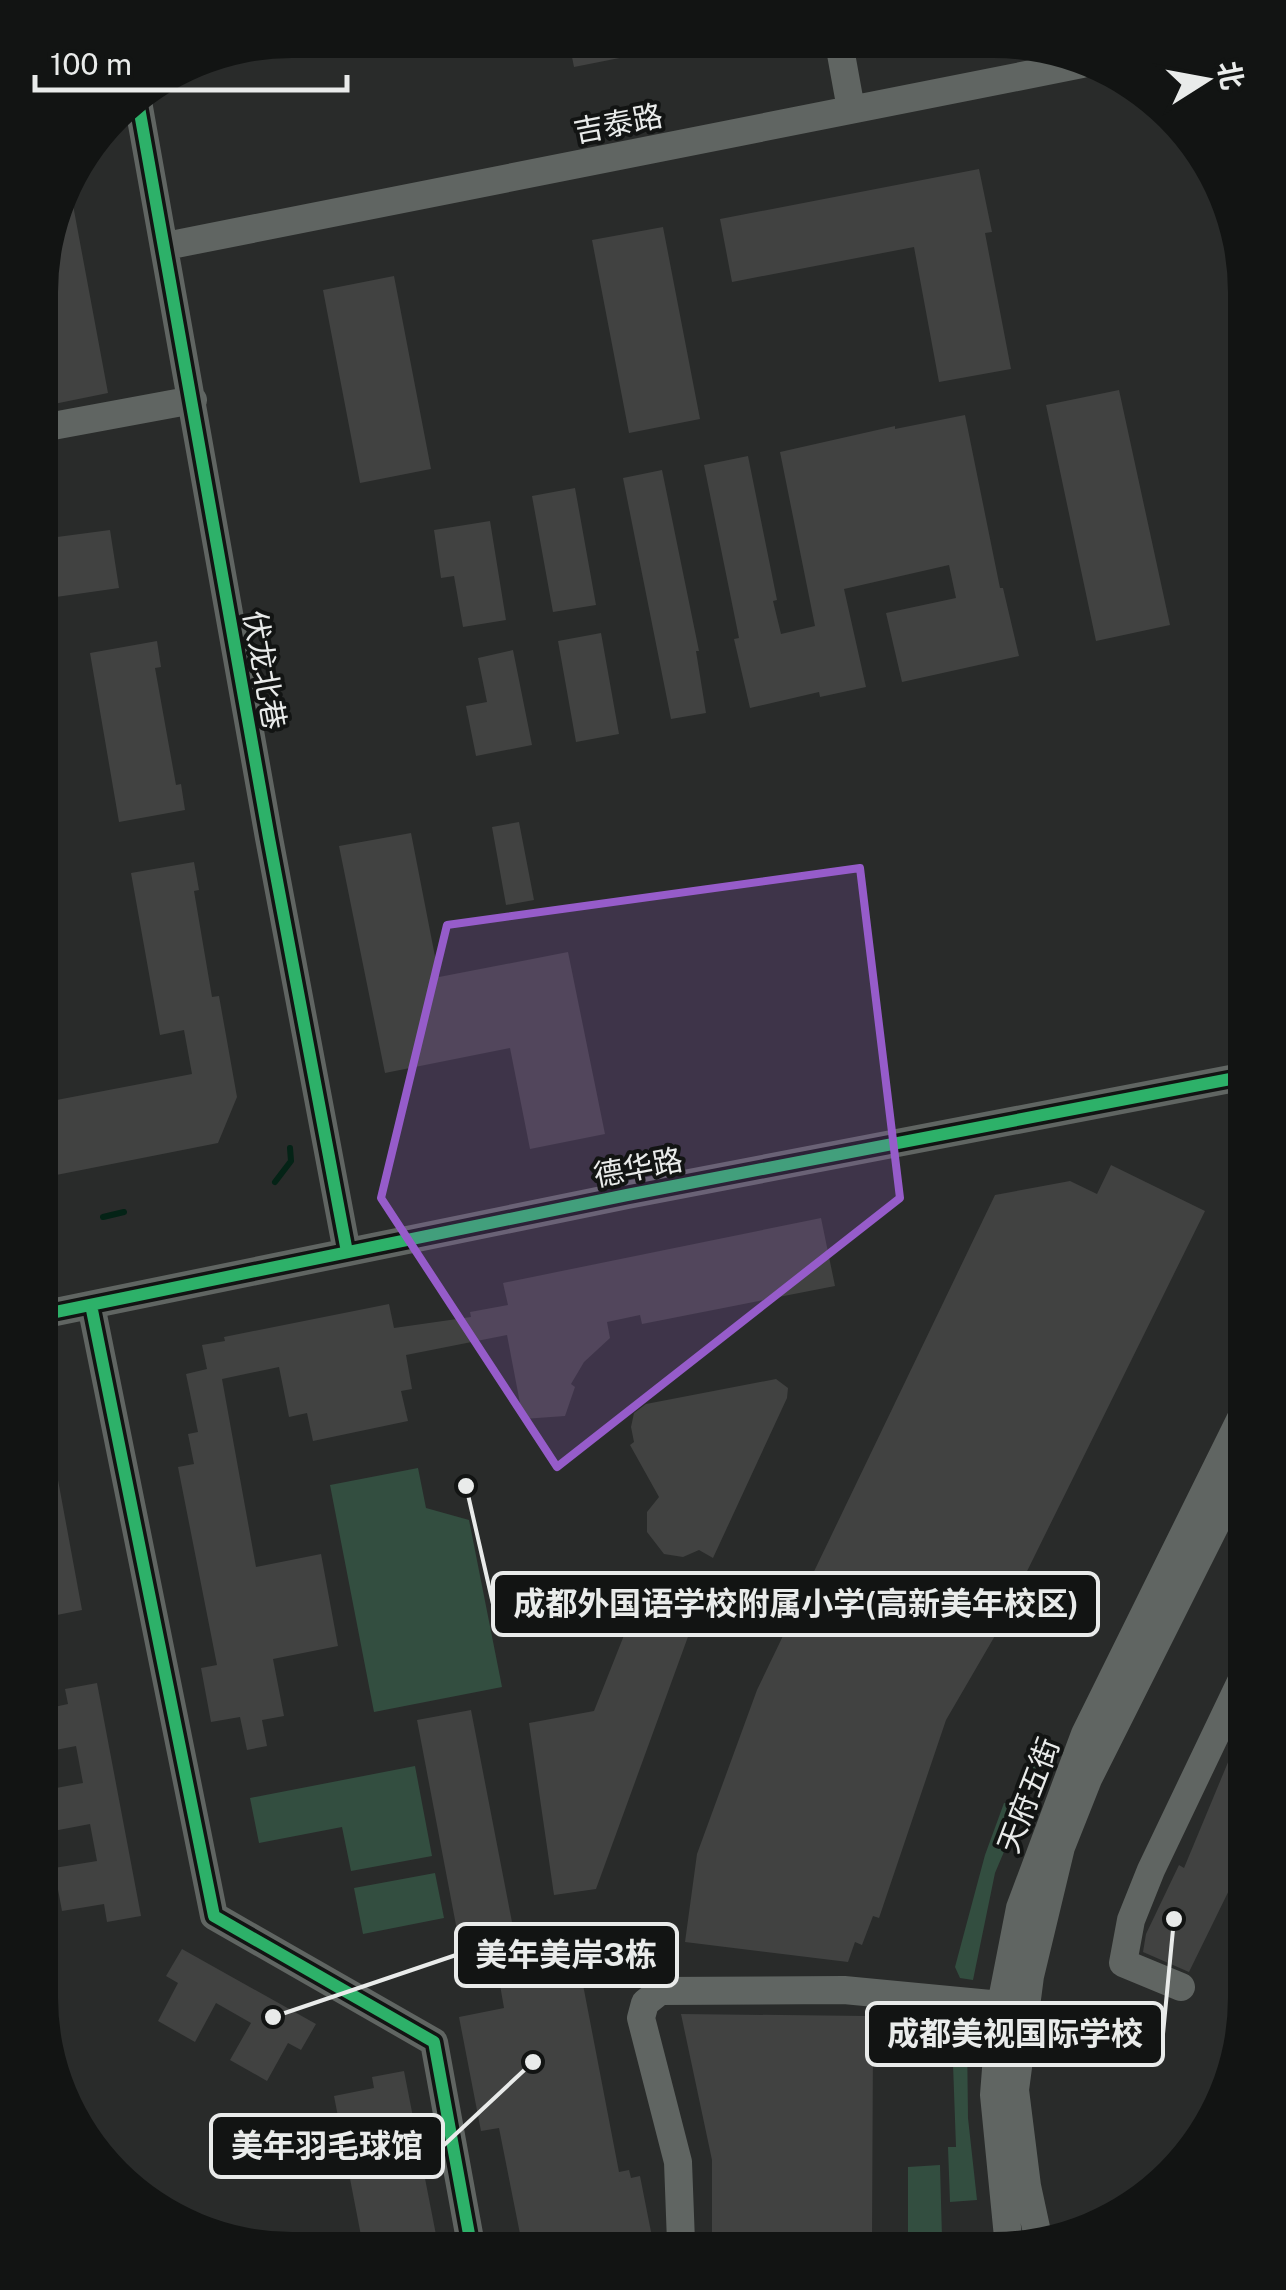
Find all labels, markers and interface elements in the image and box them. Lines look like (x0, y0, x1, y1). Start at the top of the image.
scale bar (35, 30, 348, 92)
north arrow (1156, 30, 1256, 130)
text: 100 m (50, 46, 132, 82)
text: 北 (1212, 58, 1250, 92)
street label: 吉泰路 (570, 97, 666, 149)
street label: 伏龙北巷 (237, 608, 293, 732)
street label: 德华路 (590, 1141, 686, 1193)
callout: 成都外国语学校附属小学(高新美年校区) (493, 1573, 1098, 1635)
text: 成都外国语学校附属小学(高新美年校区) (513, 1585, 1079, 1622)
street label: 天府五街 (990, 1733, 1066, 1857)
callout: 美年美岸3栋 (456, 1924, 677, 1986)
text: 美年美岸3栋 (475, 1936, 657, 1973)
callout: 成都美视国际学校 (867, 2003, 1163, 2065)
text: 成都美视国际学校 (887, 2015, 1143, 2052)
callout: 美年羽毛球馆 (211, 2115, 443, 2177)
text: 美年羽毛球馆 (231, 2127, 423, 2164)

